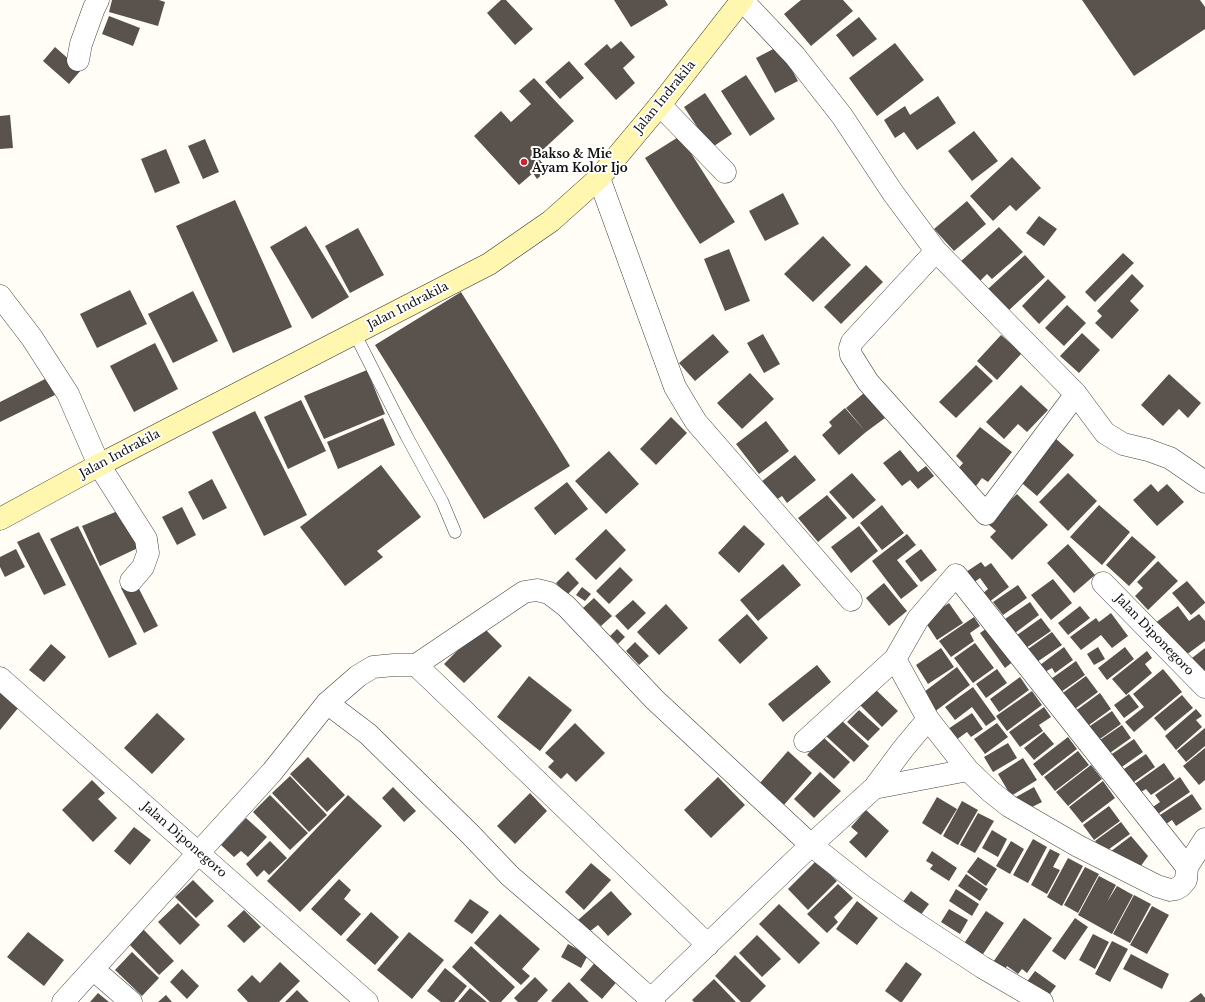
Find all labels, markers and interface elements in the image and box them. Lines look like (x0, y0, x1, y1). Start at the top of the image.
street label: Jalan Indrakila (631, 58, 699, 136)
place label: Bakso & Mie Ayam Kolor Ijo (532, 148, 628, 176)
marker: Bakso & Mie Ayam Kolor Ijo (519, 157, 529, 167)
street label: Jalan Indrakila (365, 279, 451, 333)
street label: Jalan Indrakila (77, 427, 163, 481)
street label: Jalan Diponegoro (1111, 591, 1197, 679)
street label: Jalan Diponegoro (139, 799, 229, 881)

